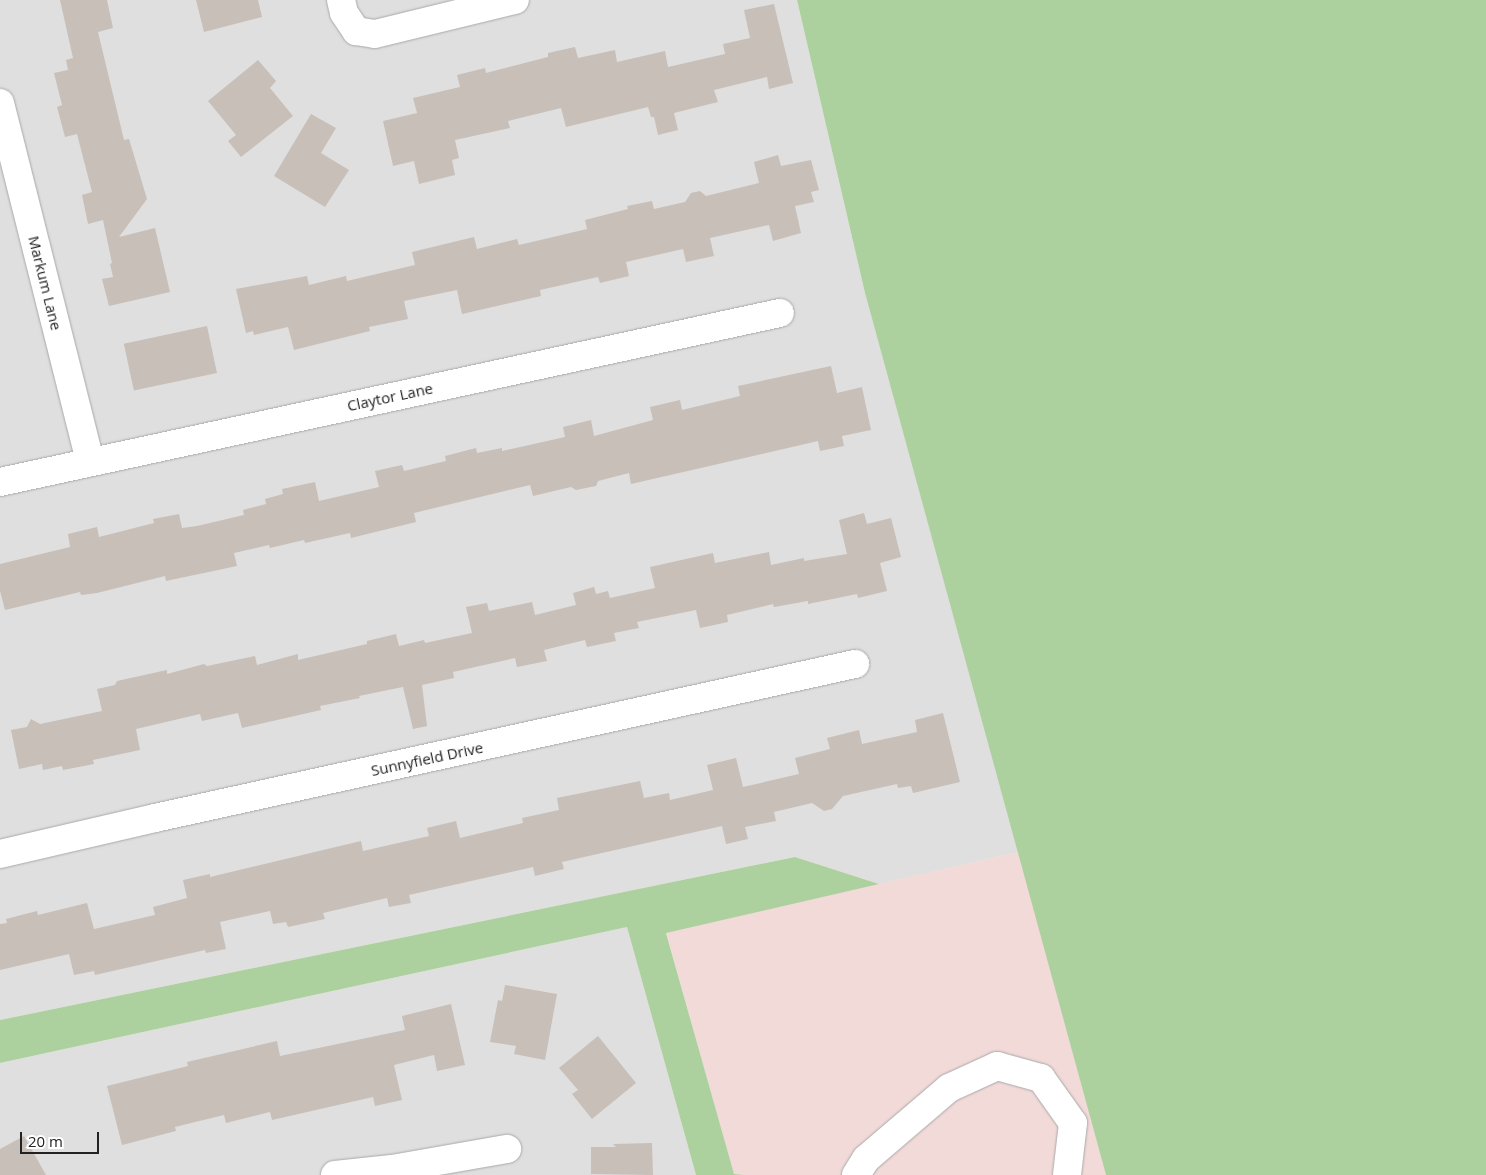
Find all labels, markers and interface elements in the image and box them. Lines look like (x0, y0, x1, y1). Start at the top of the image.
street label: Markum Lane (25, 234, 65, 332)
street label: Claytor Lane (345, 379, 435, 415)
street label: Sunnyfield Drive (369, 738, 485, 780)
scale bar (22, 1122, 101, 1154)
text: 20 m (28, 1131, 63, 1151)

